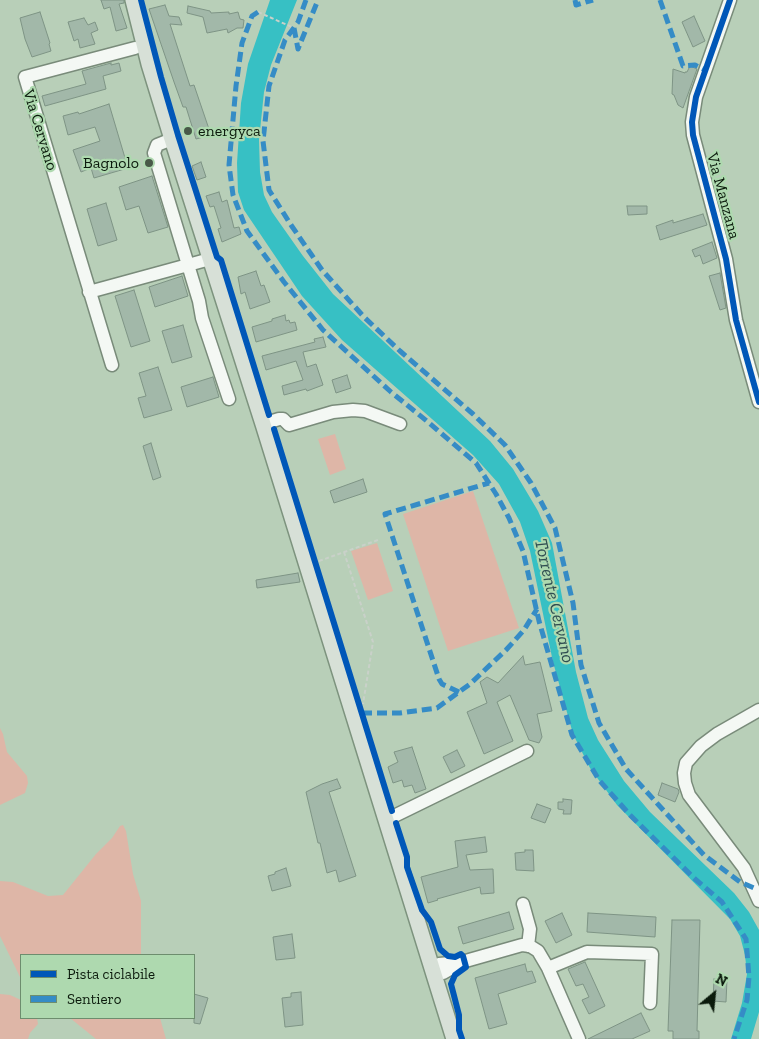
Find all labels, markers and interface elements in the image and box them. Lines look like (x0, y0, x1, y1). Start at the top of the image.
street label: Via Cervano (19, 87, 61, 173)
place label: energyca (198, 121, 261, 141)
marker: energyca (182, 125, 194, 137)
street label: Via Manzana (702, 151, 744, 241)
place label: Bagnolo (83, 153, 139, 173)
marker: Bagnolo (143, 157, 155, 169)
water label: Torrente Cervano (529, 537, 579, 665)
legend (20, 954, 195, 1019)
text: Pista ciclabile (67, 965, 155, 983)
north arrow (689, 969, 739, 1019)
text: N (713, 970, 730, 990)
text: Sentiero (67, 990, 121, 1008)

